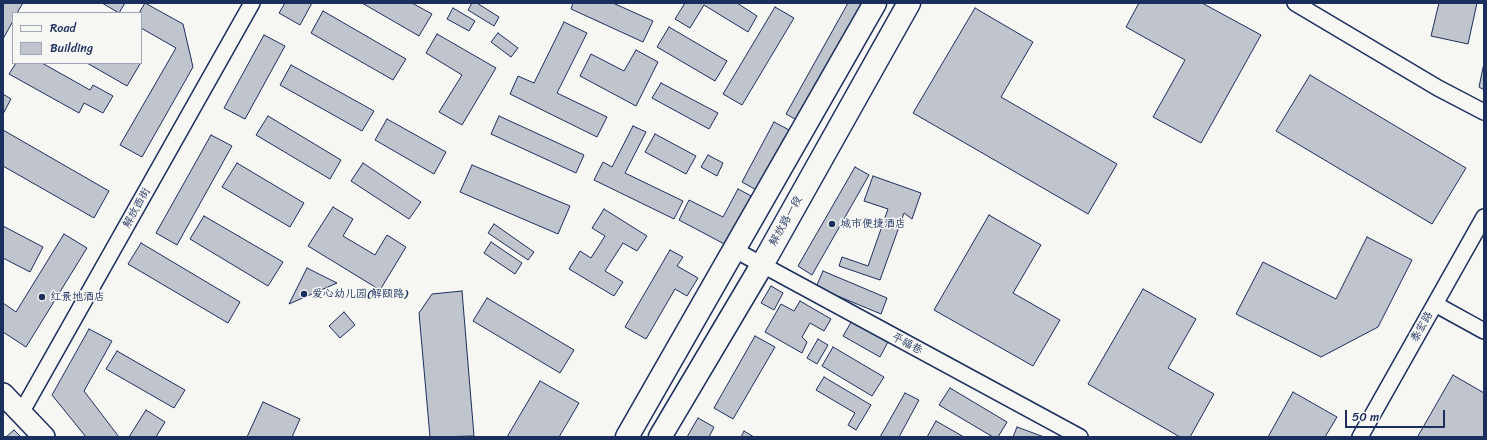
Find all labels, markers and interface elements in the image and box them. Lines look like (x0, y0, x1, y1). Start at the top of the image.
legend (12, 12, 142, 64)
text: Road (50, 17, 76, 39)
text: Building (50, 37, 93, 59)
street label: 解放西街 (121, 186, 153, 230)
street label: 解放路一段 (767, 194, 805, 248)
place label: 城市便捷酒店 (840, 217, 906, 231)
marker: 城市便捷酒店 (827, 219, 837, 229)
place label: 爱心幼儿园(解颐路) (312, 287, 408, 301)
marker: 爱心幼儿园(解颐路) (299, 289, 309, 299)
place label: 红景地酒店 (50, 290, 105, 304)
marker: 红景地酒店 (37, 292, 47, 302)
street label: 泰宏路 (1408, 309, 1436, 345)
street label: 平福巷 (889, 330, 925, 358)
scale bar (1347, 402, 1447, 428)
text: 50 m (1352, 406, 1379, 428)

